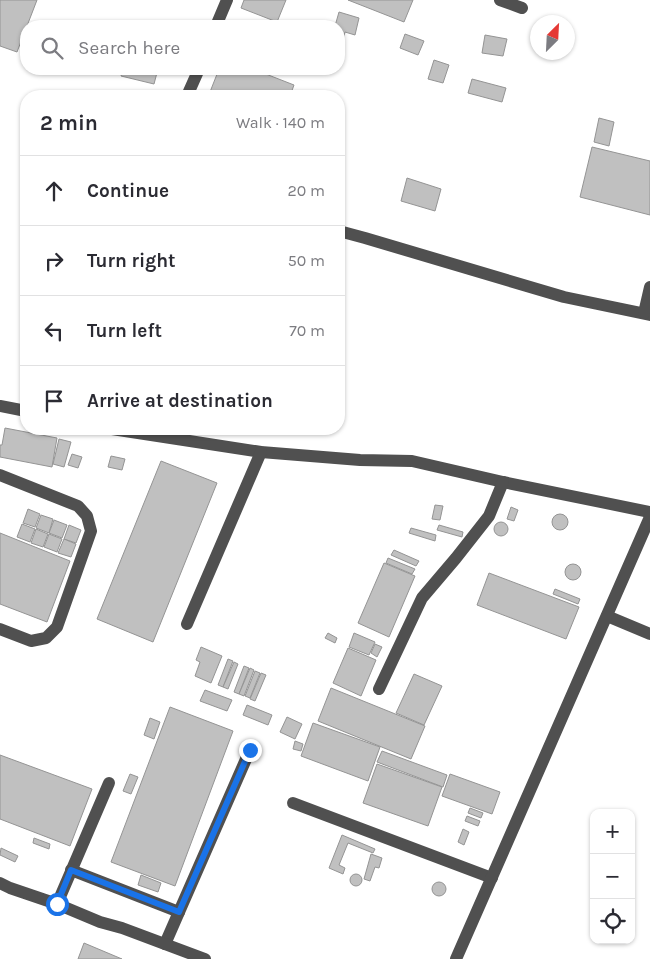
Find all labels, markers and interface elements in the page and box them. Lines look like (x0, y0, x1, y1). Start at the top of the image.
north arrow (530, 15, 575, 60)
search box (20, 20, 345, 75)
icon: search (38, 34, 66, 62)
text: Search here (78, 37, 180, 59)
text: 2 min (40, 111, 98, 135)
text: Walk · 140 m (236, 113, 325, 132)
icon: ahead (40, 177, 68, 205)
text: Continue (87, 180, 169, 202)
text: 20 m (287, 181, 325, 200)
icon: right (40, 247, 68, 275)
text: Turn right (87, 250, 176, 272)
text: 50 m (288, 251, 325, 270)
icon: left (40, 317, 68, 345)
text: Turn left (87, 320, 162, 342)
text: 70 m (289, 321, 325, 340)
icon: arrive (40, 387, 68, 415)
text: Arrive at destination (87, 390, 273, 412)
route end (239, 739, 262, 762)
map controls (590, 809, 635, 944)
button: + (590, 809, 635, 854)
button: − (590, 854, 635, 899)
route start (46, 893, 69, 916)
button: locate (590, 899, 635, 944)

